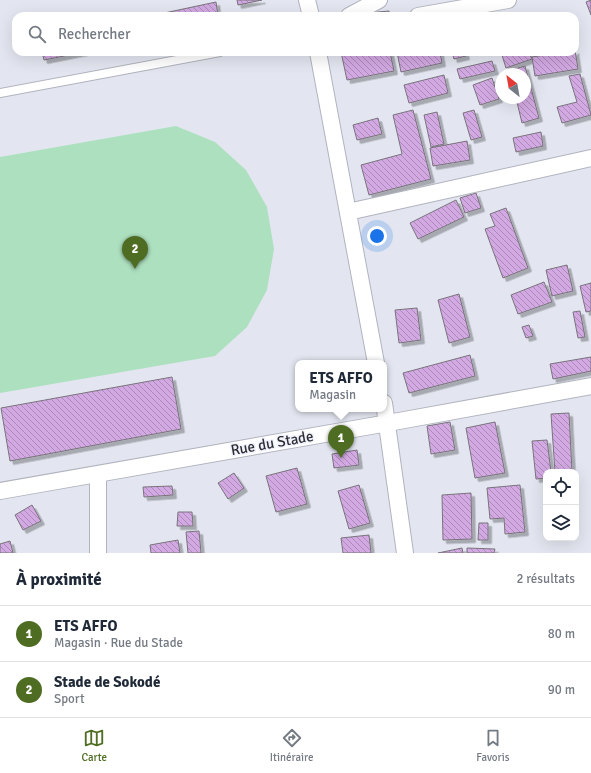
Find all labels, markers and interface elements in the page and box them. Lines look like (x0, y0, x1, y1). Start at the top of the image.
search box (12, 12, 579, 56)
icon: search (26, 23, 48, 45)
text: Rechercher (58, 25, 131, 43)
north arrow (495, 68, 531, 104)
your location (367, 226, 387, 246)
pin: 2 (122, 236, 148, 269)
popup (295, 360, 387, 412)
text: ETS AFFO (309, 369, 373, 387)
text: Magasin (309, 387, 356, 403)
pin: 1 (328, 425, 354, 458)
street label: Rue du Stade (229, 427, 315, 459)
map controls (543, 469, 579, 541)
button: locate (543, 469, 579, 505)
button: layers (543, 505, 579, 541)
text: À proximité (16, 569, 102, 590)
text: 2 résultats (516, 571, 575, 587)
text: ETS AFFO (54, 617, 117, 635)
text: 1 (25, 626, 33, 642)
text: 80 m (548, 626, 575, 642)
text: Magasin · Rue du Stade (54, 635, 183, 651)
text: Stade de Sokodé (54, 673, 160, 691)
text: 2 (25, 682, 33, 698)
text: 90 m (548, 682, 575, 698)
text: Sport (54, 691, 84, 707)
tab: Carte (81, 727, 107, 764)
tab: Itinéraire (270, 727, 313, 764)
tab: Favoris (476, 727, 510, 764)

